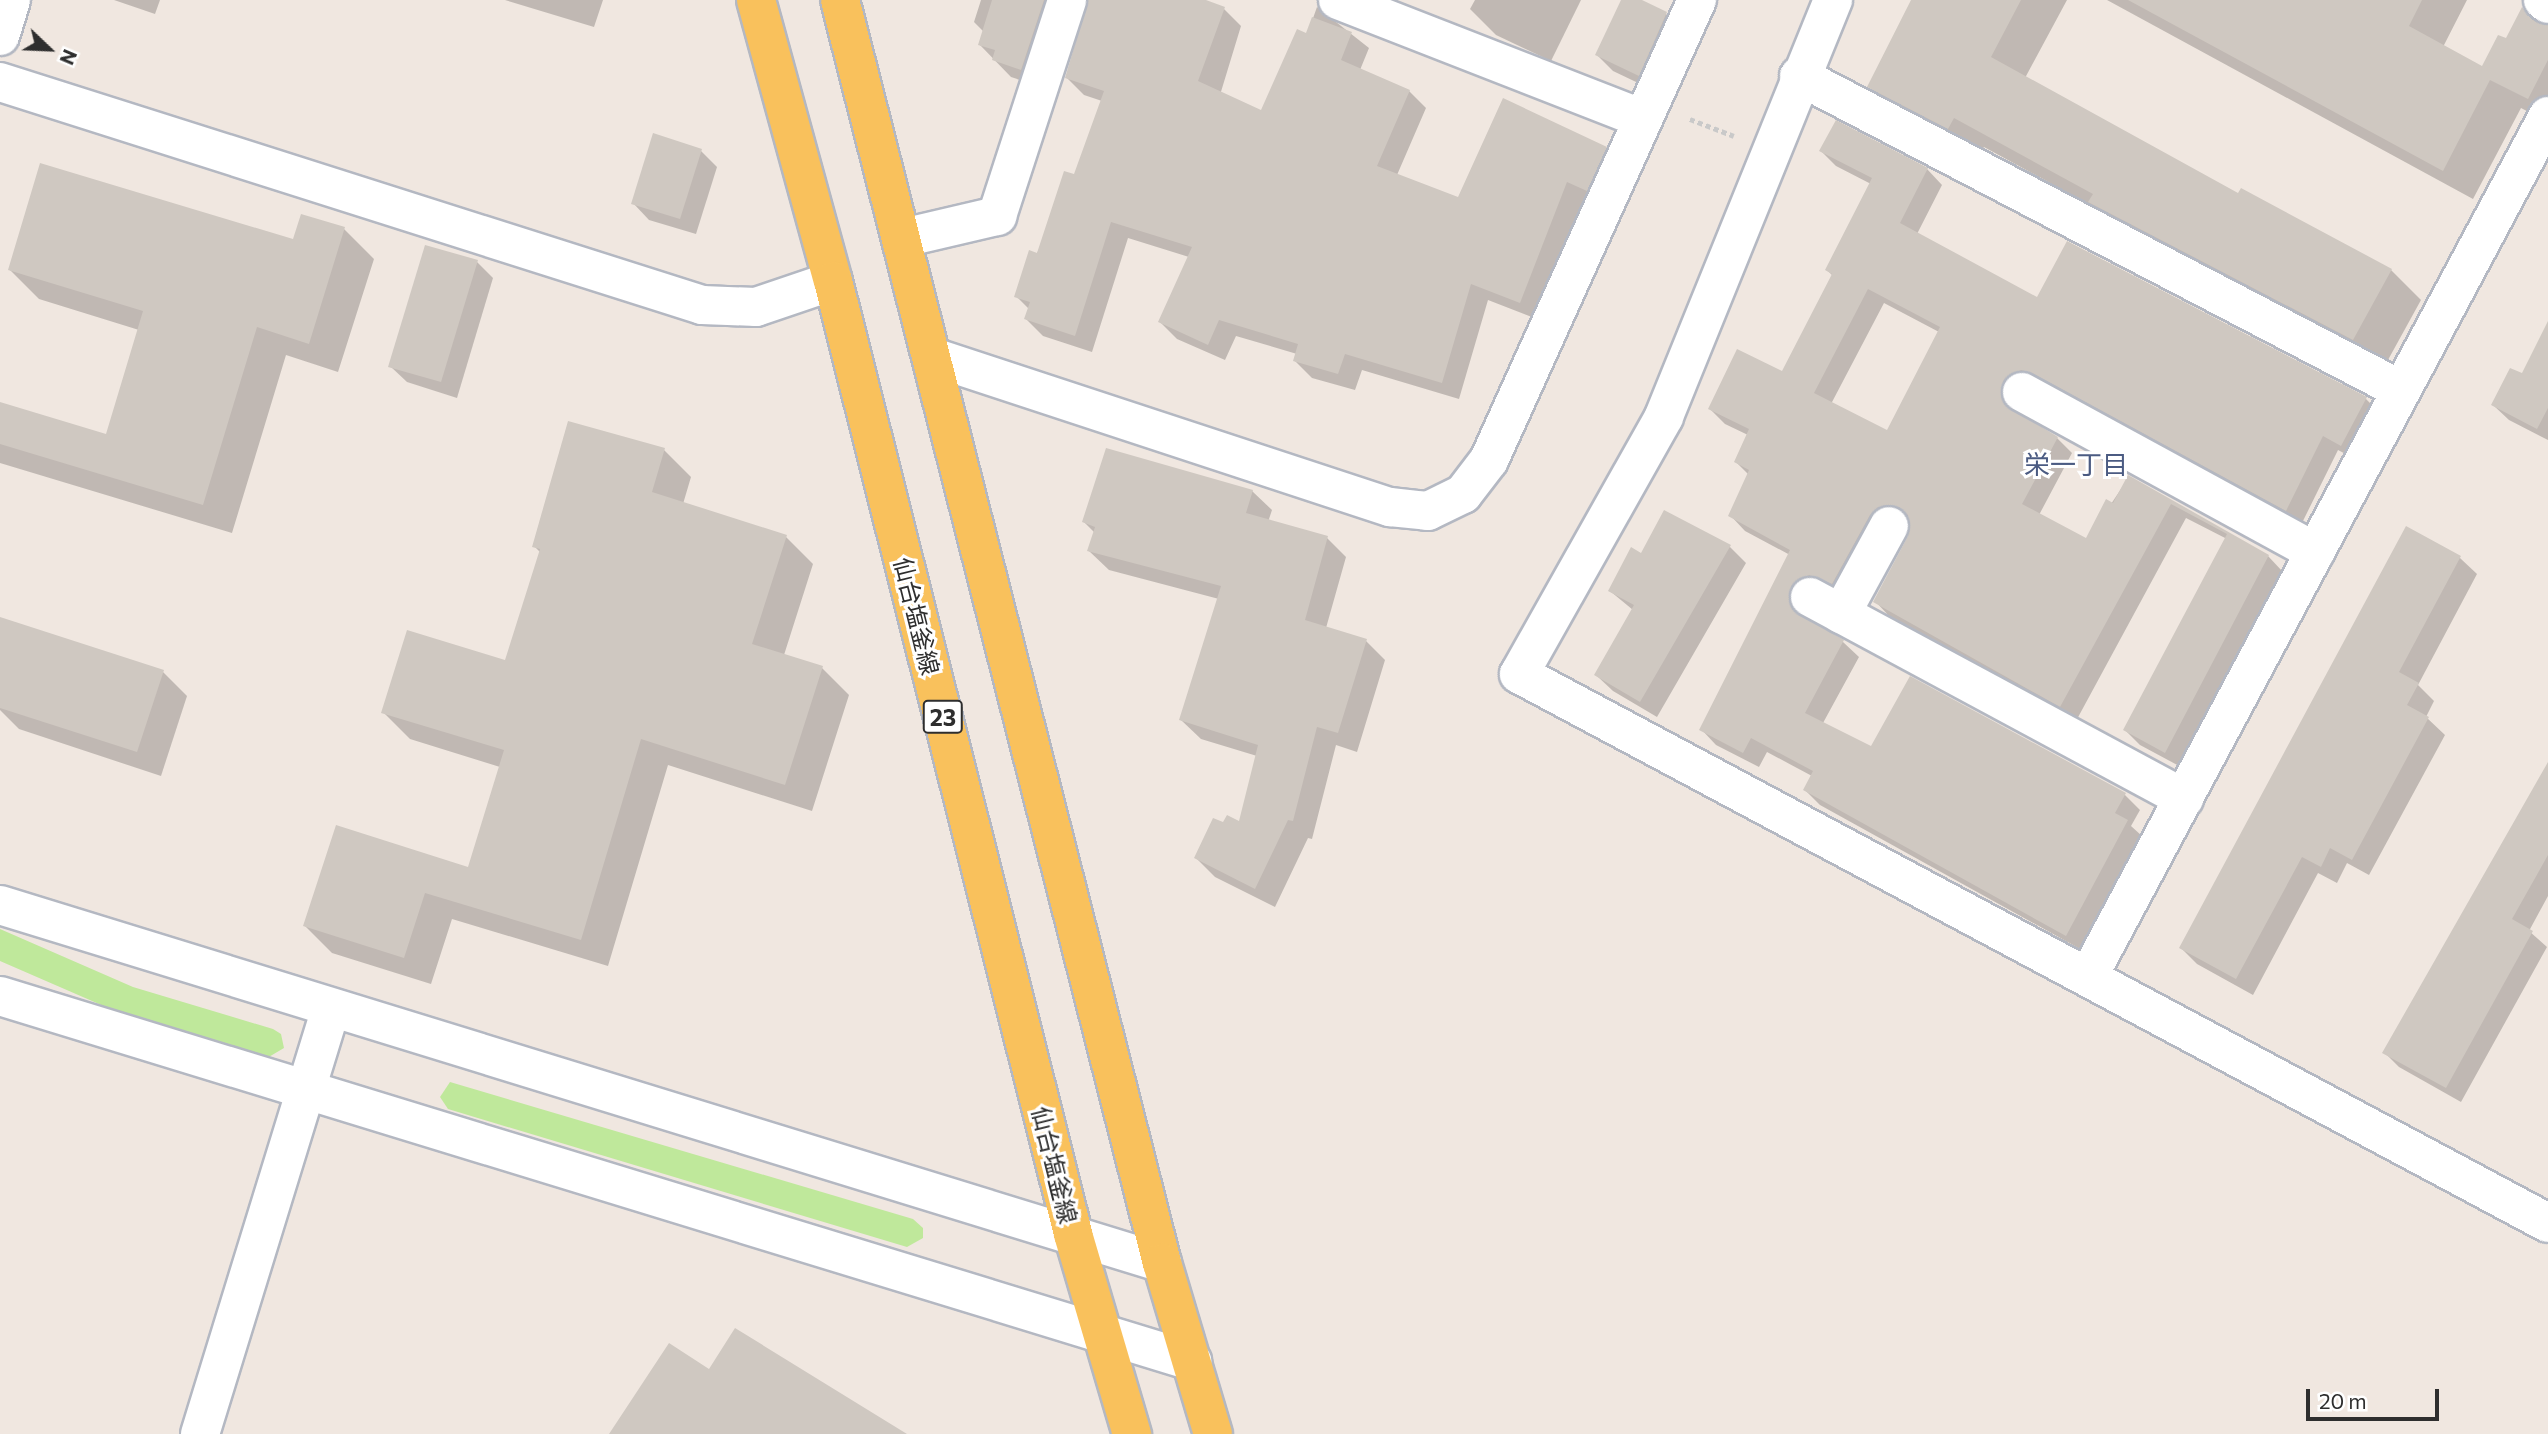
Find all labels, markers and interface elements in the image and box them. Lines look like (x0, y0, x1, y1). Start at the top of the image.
north arrow (14, 14, 84, 84)
text: N (55, 46, 82, 68)
district label: 栄一丁目 (2024, 448, 2128, 480)
street label: 仙台塩釜線 (889, 554, 945, 678)
road number: 23 (922, 698, 964, 736)
street label: 仙台塩釜線 (1027, 1103, 1083, 1227)
scale bar (2310, 1374, 2443, 1418)
text: 20 m (2319, 1388, 2367, 1413)

